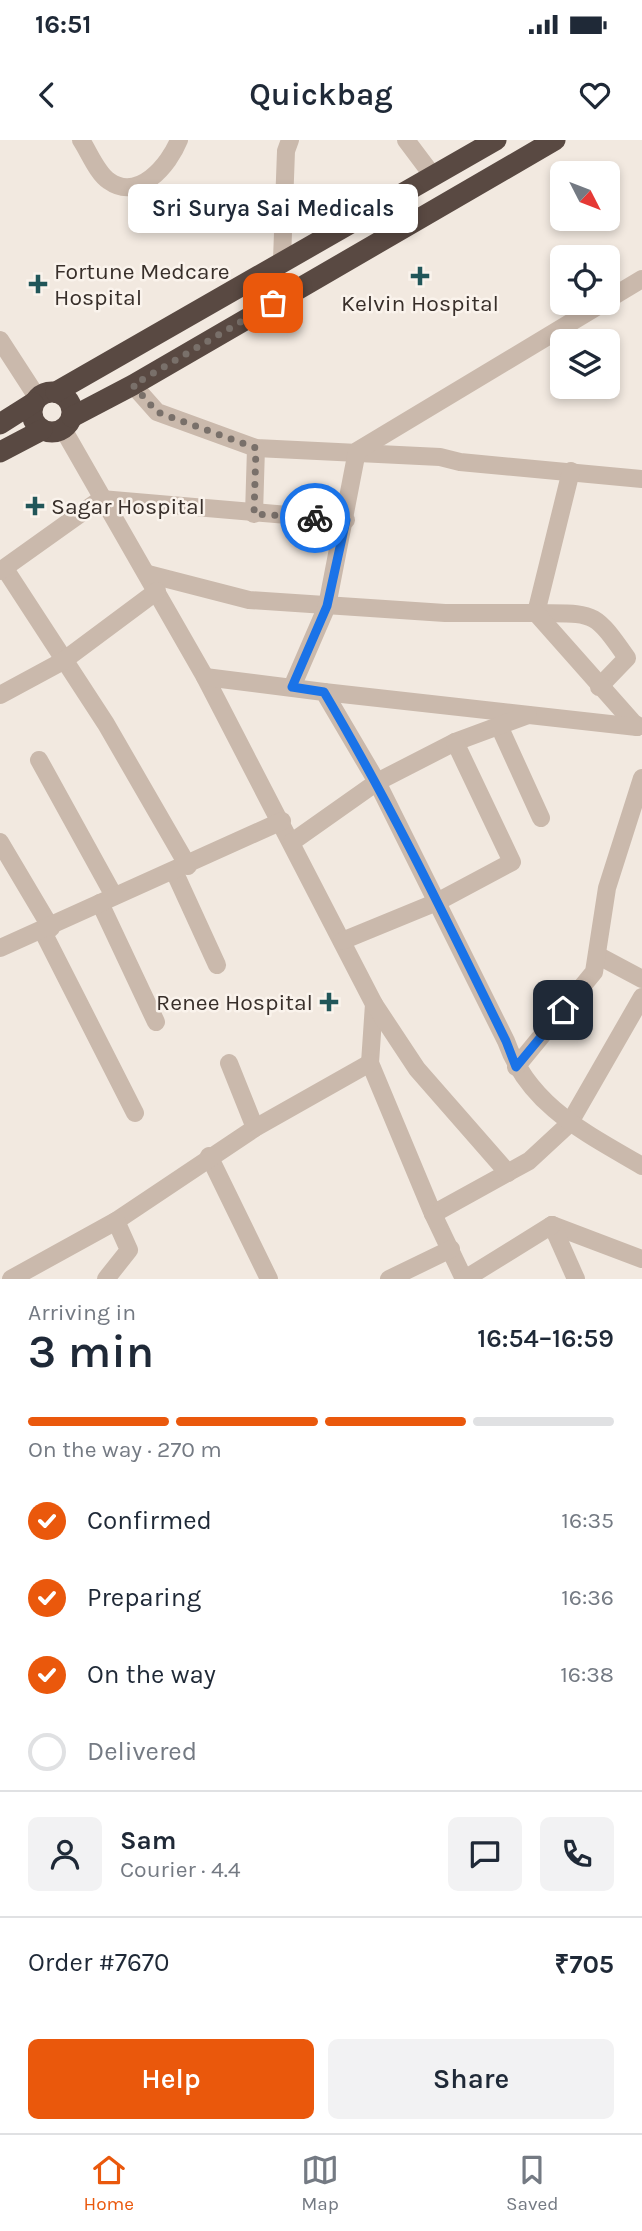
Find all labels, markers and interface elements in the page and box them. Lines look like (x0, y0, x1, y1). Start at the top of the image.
text: 16:51 (35, 9, 91, 40)
icon: back (28, 76, 66, 114)
text: Quickbag (249, 76, 393, 113)
icon: heart (576, 76, 614, 114)
north arrow (550, 161, 620, 231)
map controls (550, 161, 620, 399)
callout: Sri Surya Sai Medicals (128, 184, 418, 233)
text: Sri Surya Sai Medicals (152, 195, 394, 222)
button: locate (550, 245, 620, 315)
place label: Fortune Medcare Hospital (54, 258, 230, 311)
marker: Kelvin Hospital (410, 266, 430, 286)
pin (243, 273, 303, 333)
marker: Fortune Medcare Hospital (28, 274, 48, 294)
icon: bag (254, 284, 292, 322)
place label: Kelvin Hospital (341, 290, 499, 317)
button: layers (550, 329, 620, 399)
courier (280, 483, 350, 553)
place label: Sagar Hospital (51, 493, 205, 520)
marker: Sagar Hospital (25, 496, 45, 516)
icon: bike (296, 499, 334, 537)
pin (533, 980, 593, 1040)
place label: Renee Hospital (156, 989, 313, 1016)
icon: home (544, 991, 582, 1029)
marker: Renee Hospital (319, 992, 339, 1012)
text: Arriving in (28, 1299, 136, 1326)
text: 16:54–16:59 (477, 1323, 614, 1354)
text: 3 min (28, 1325, 154, 1379)
text: On the way · 270 m (28, 1436, 222, 1463)
icon: check (28, 1502, 66, 1540)
text: Confirmed (87, 1505, 212, 1536)
text: 16:35 (561, 1507, 614, 1534)
icon: check (28, 1579, 66, 1617)
text: Preparing (87, 1582, 201, 1613)
text: 16:36 (561, 1584, 614, 1611)
icon: check (28, 1656, 66, 1694)
text: On the way (87, 1659, 216, 1690)
text: 16:38 (560, 1661, 614, 1688)
text: Delivered (87, 1736, 197, 1767)
button: person (28, 1817, 102, 1891)
button: chat (448, 1817, 522, 1891)
button: phone (540, 1817, 614, 1891)
text: Sam (120, 1825, 176, 1856)
text: Courier · 4.4 (120, 1856, 241, 1883)
text: Order #7670 (28, 1947, 170, 1978)
text: ₹705 (555, 1949, 614, 1980)
button: Help (28, 2039, 314, 2119)
button: Share (328, 2039, 614, 2119)
tab: Home (83, 2151, 134, 2215)
tab: Map (301, 2151, 339, 2215)
tab: Saved (506, 2151, 559, 2215)

